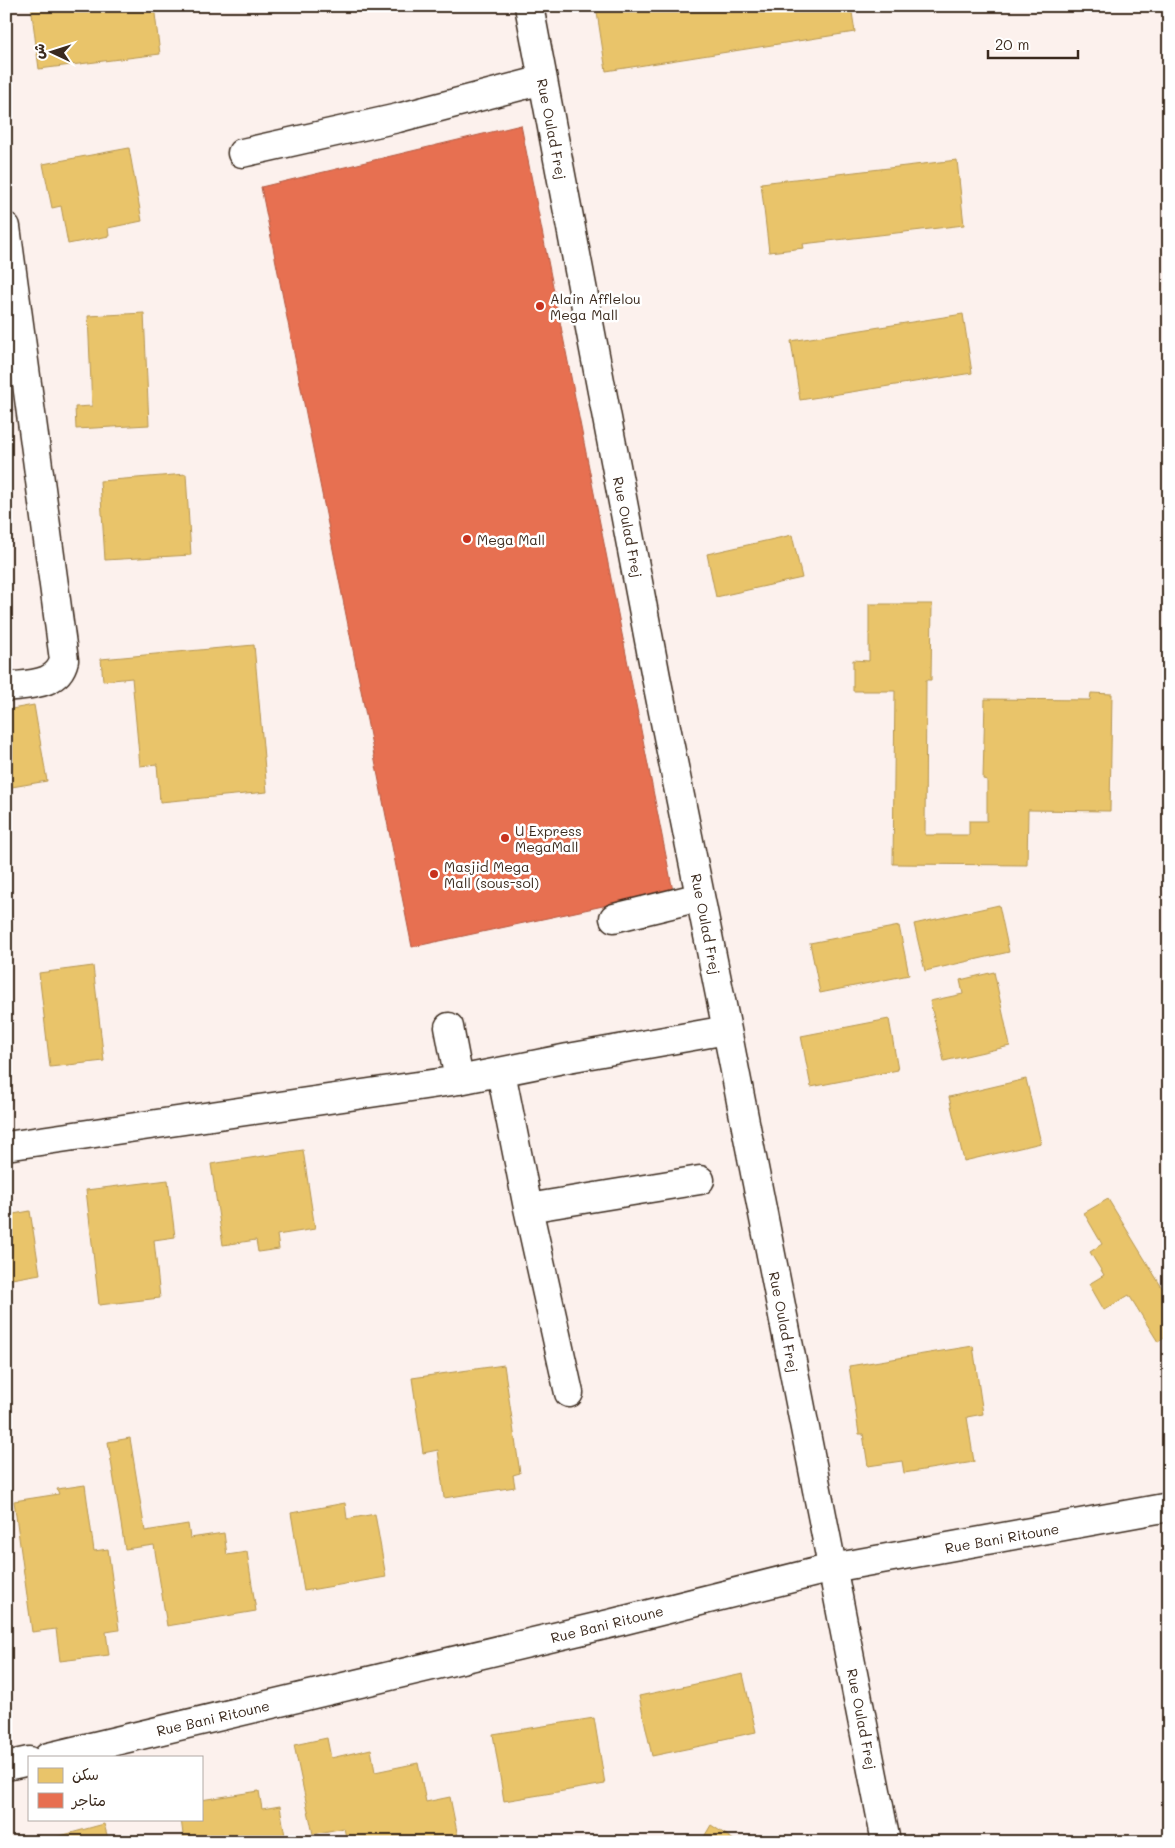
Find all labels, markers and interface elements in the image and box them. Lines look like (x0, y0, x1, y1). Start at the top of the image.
north arrow (28, 28, 78, 78)
scale bar (988, 28, 1078, 60)
text: 20 m (995, 34, 1029, 54)
text: ش (29, 43, 49, 59)
street label: Rue Oulad Frej (533, 77, 571, 181)
place label: Alain Afflelou Mega Mall (550, 289, 641, 324)
marker: Alain Afflelou Mega Mall (534, 300, 546, 312)
street label: Rue Oulad Frej (609, 475, 647, 579)
place label: Mega Mall (477, 530, 545, 549)
marker: Mega Mall (461, 533, 473, 545)
place label: U Express MegaMall (515, 821, 582, 856)
marker: U Express MegaMall (499, 832, 511, 844)
place label: Masjid Mega Mall (sous-sol) (444, 857, 539, 892)
marker: Masjid Mega Mall (sous-sol) (428, 868, 440, 880)
street label: Rue Oulad Frej (687, 872, 725, 976)
street label: Rue Oulad Frej (765, 1270, 803, 1374)
street label: Rue Bani Ritoune (943, 1519, 1061, 1557)
street label: Rue Bani Ritoune (549, 1601, 665, 1647)
street label: Rue Oulad Frej (843, 1667, 881, 1771)
street label: Rue Bani Ritoune (155, 1696, 271, 1740)
legend (28, 1756, 202, 1820)
text: سكن (72, 1764, 99, 1784)
text: متاجر (70, 1790, 106, 1810)

